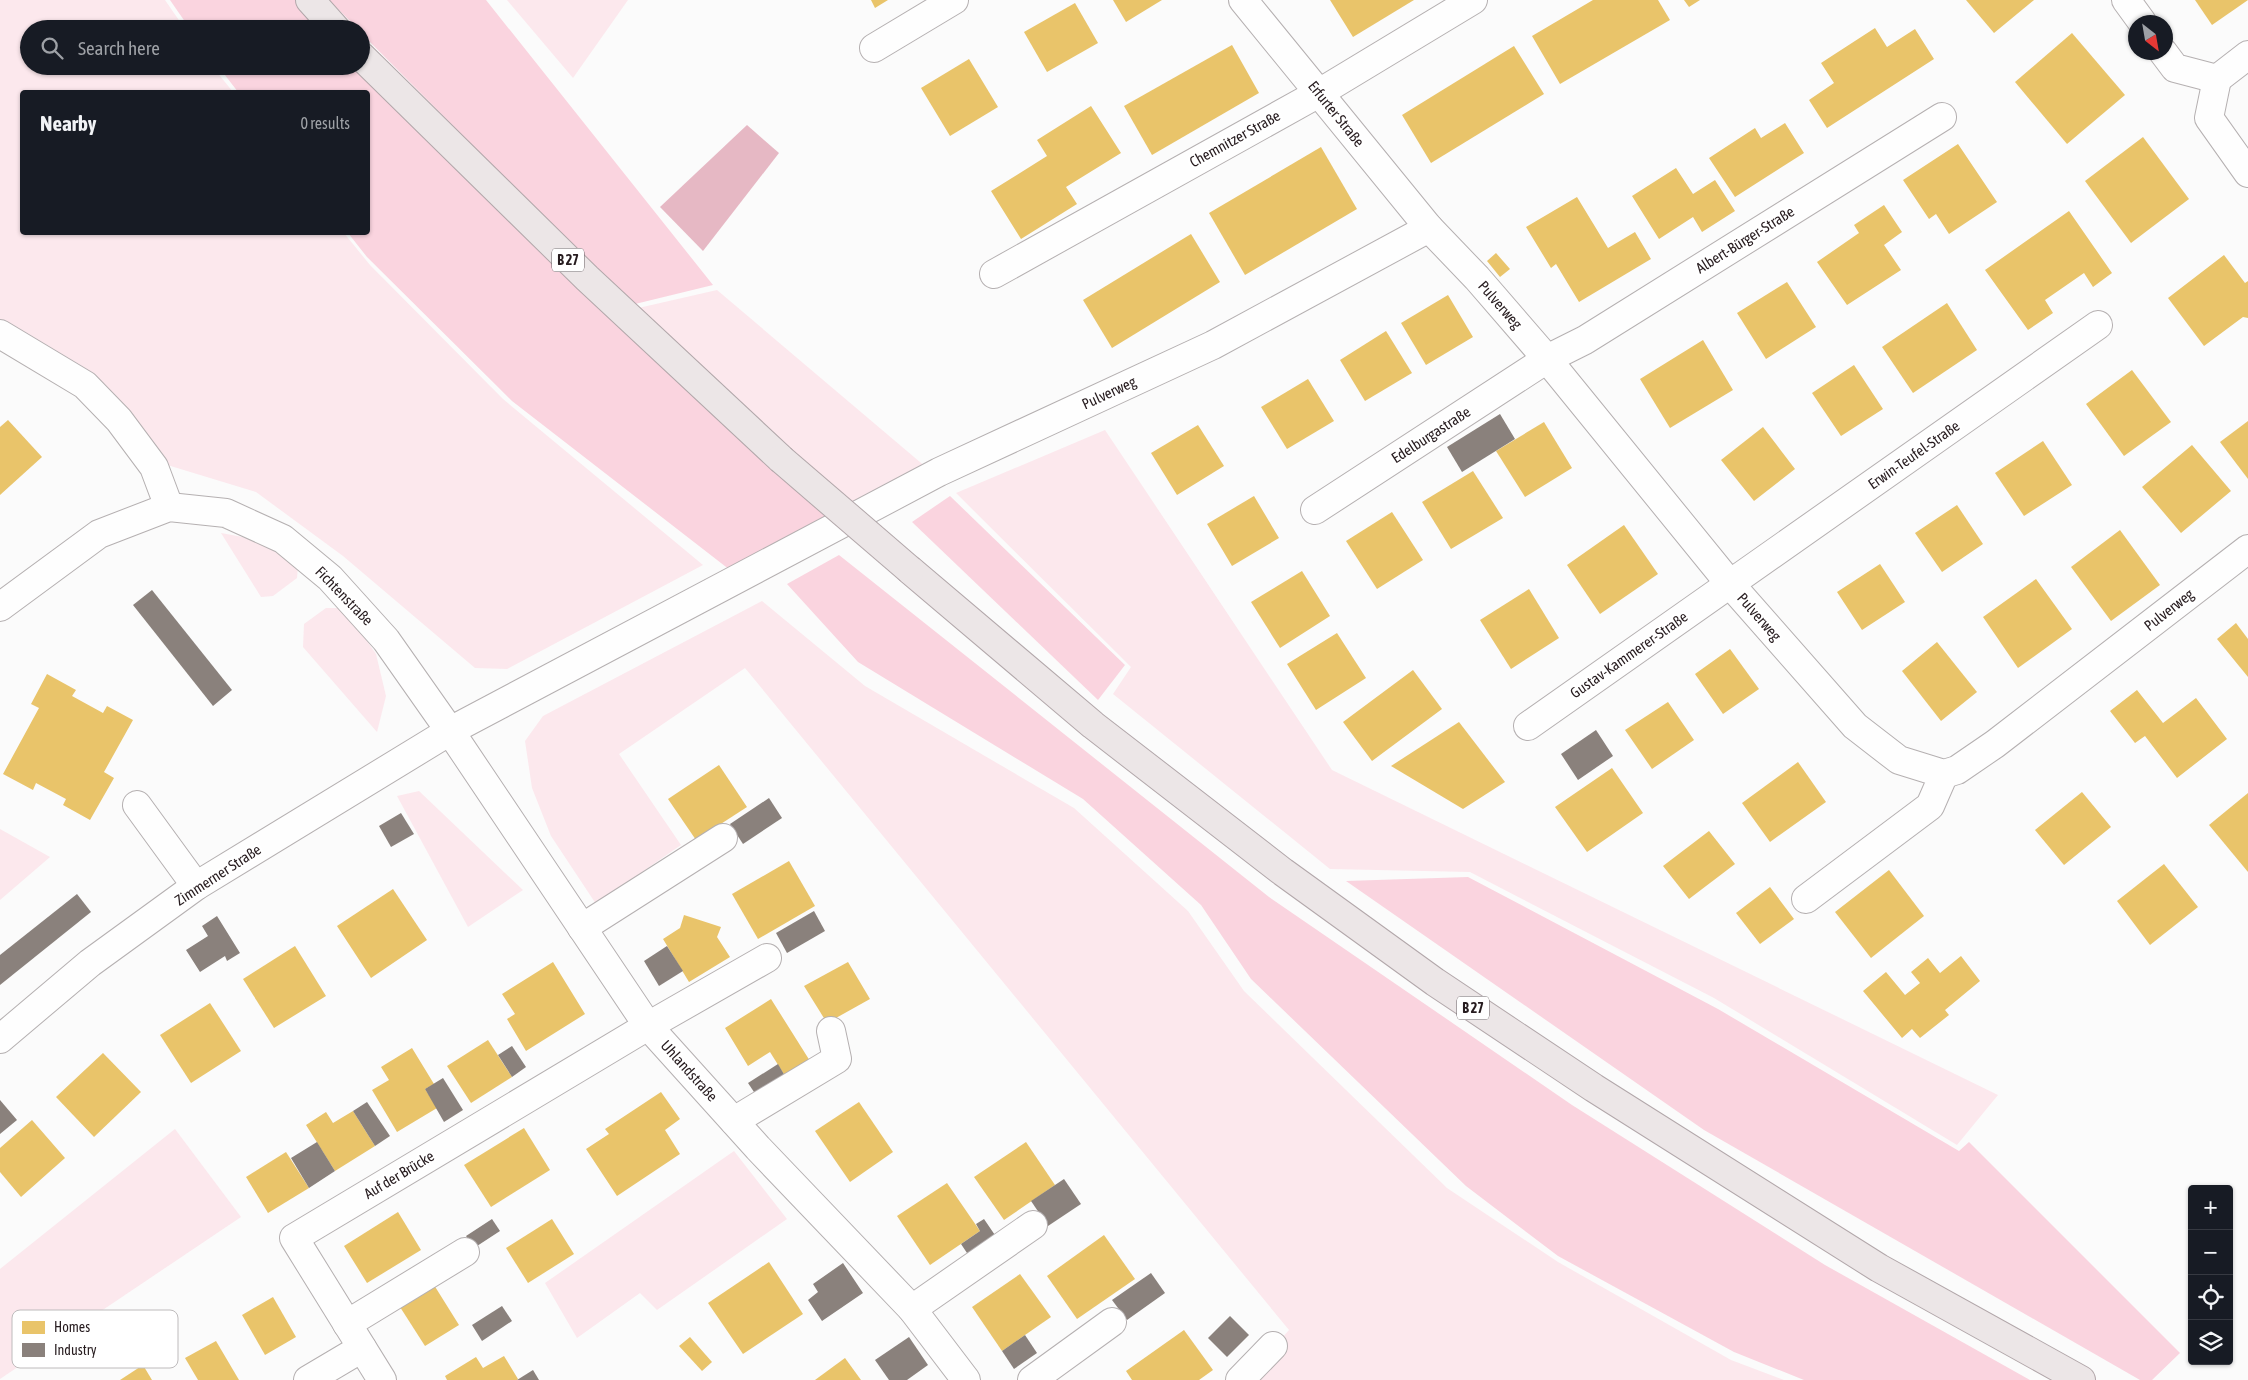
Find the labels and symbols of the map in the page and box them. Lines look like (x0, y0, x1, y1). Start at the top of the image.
north arrow (2128, 15, 2173, 60)
street label: Erfurter Straße (1305, 77, 1368, 150)
street label: Chemnitzer Straße (1187, 107, 1283, 170)
street label: Albert-Bürger-Straße (1692, 202, 1797, 277)
road number: B 27 (552, 248, 584, 272)
street label: Pulverweg (1475, 277, 1526, 332)
street label: Pulverweg (1079, 372, 1139, 412)
street label: Edelburgastraße (1388, 403, 1473, 466)
street label: Erwin-Teufel-Straße (1865, 417, 1963, 492)
street label: Fichtenstraße (312, 563, 377, 629)
street label: Pulverweg (2141, 585, 2197, 634)
street label: Pulverweg (1734, 589, 1785, 644)
street label: Gustav-Kammerer-Straße (1567, 608, 1691, 701)
street label: Zimmerner Straße (172, 840, 264, 909)
road number: B 27 (1457, 996, 1489, 1020)
street label: Uhlandstraße (658, 1037, 721, 1105)
street label: Auf der Brücke (361, 1147, 437, 1202)
legend (12, 1310, 178, 1368)
text: Homes (54, 1319, 90, 1335)
text: Industry (54, 1342, 97, 1358)

